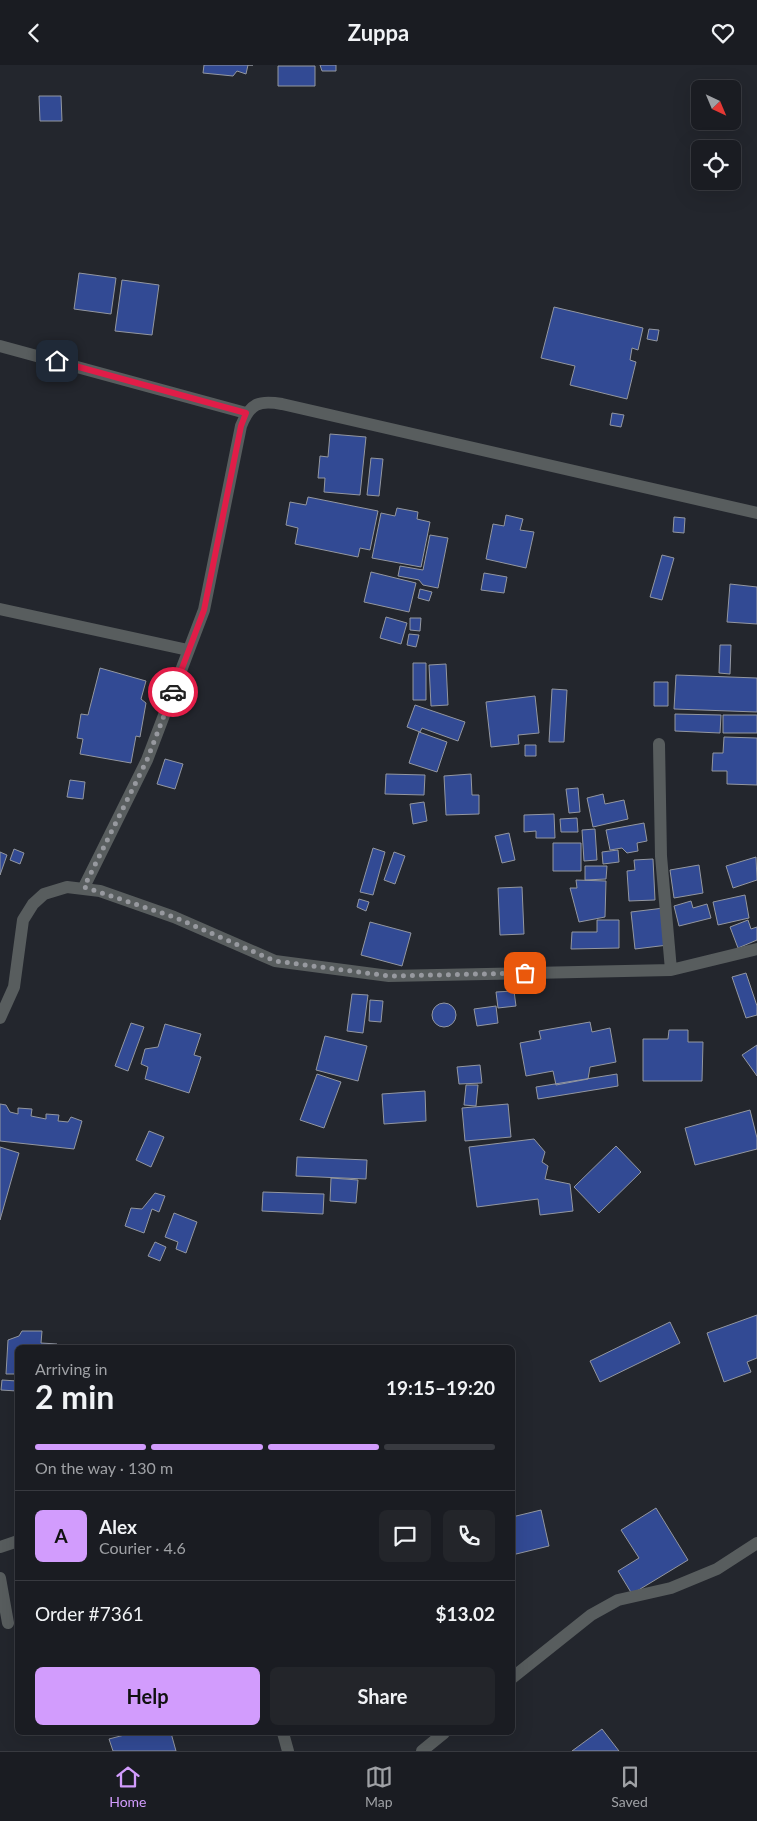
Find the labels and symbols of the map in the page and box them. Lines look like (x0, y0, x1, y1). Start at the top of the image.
north arrow (691, 80, 741, 130)
pin (36, 340, 78, 382)
courier (148, 667, 198, 717)
pin (504, 952, 546, 994)

